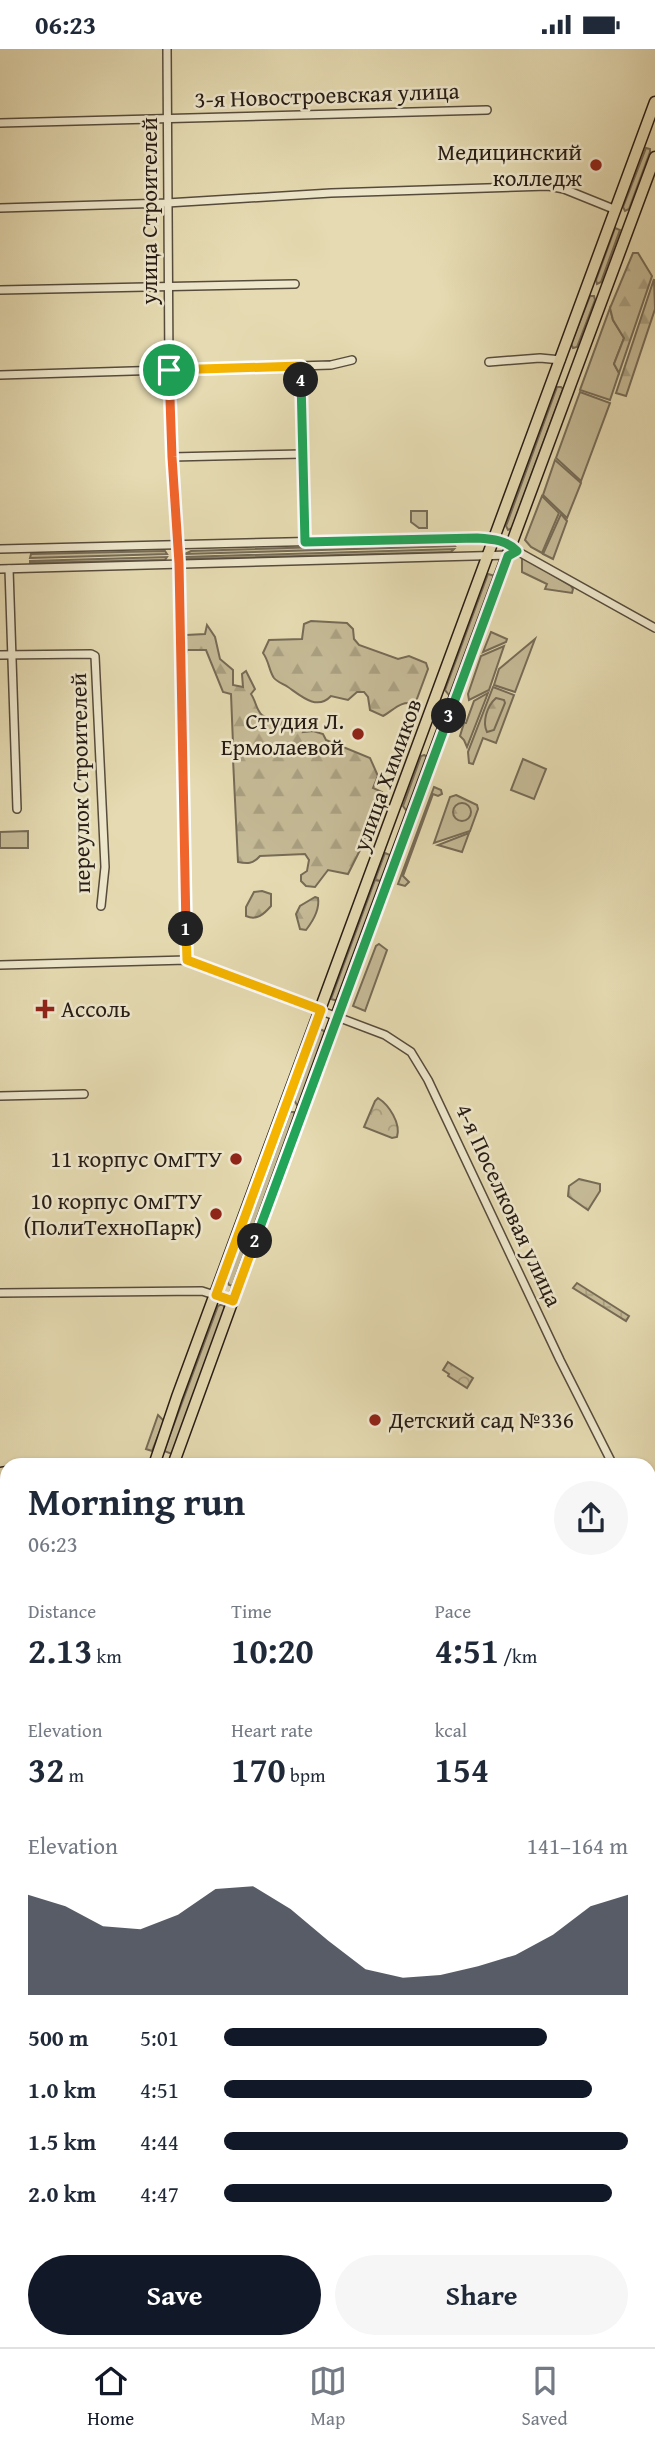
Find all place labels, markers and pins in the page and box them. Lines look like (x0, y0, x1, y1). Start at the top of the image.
place label: Медицинский колледж (437, 135, 582, 194)
marker: Медицинский колледж (588, 157, 604, 173)
pin (139, 340, 199, 400)
pin: 4 (284, 363, 318, 397)
pin: 3 (432, 699, 466, 733)
place label: Студия Л. Ермолаевой (221, 704, 344, 763)
marker: Студия Л. Ермолаевой (350, 726, 366, 742)
pin: 1 (168, 911, 204, 947)
place label: Ассоль (61, 992, 131, 1025)
marker: Ассоль (35, 999, 55, 1019)
place label: 11 корпус ОмГТУ (50, 1142, 223, 1175)
marker: 11 корпус ОмГТУ (228, 1151, 244, 1167)
place label: 10 корпус ОмГТУ (ПолиТехноПарк) (24, 1184, 203, 1243)
marker: 10 корпус ОмГТУ (ПолиТехноПарк) (208, 1206, 224, 1222)
pin: 2 (238, 1223, 272, 1259)
place label: Детский сад №336 (388, 1403, 574, 1436)
marker: Детский сад №336 (367, 1412, 383, 1428)

